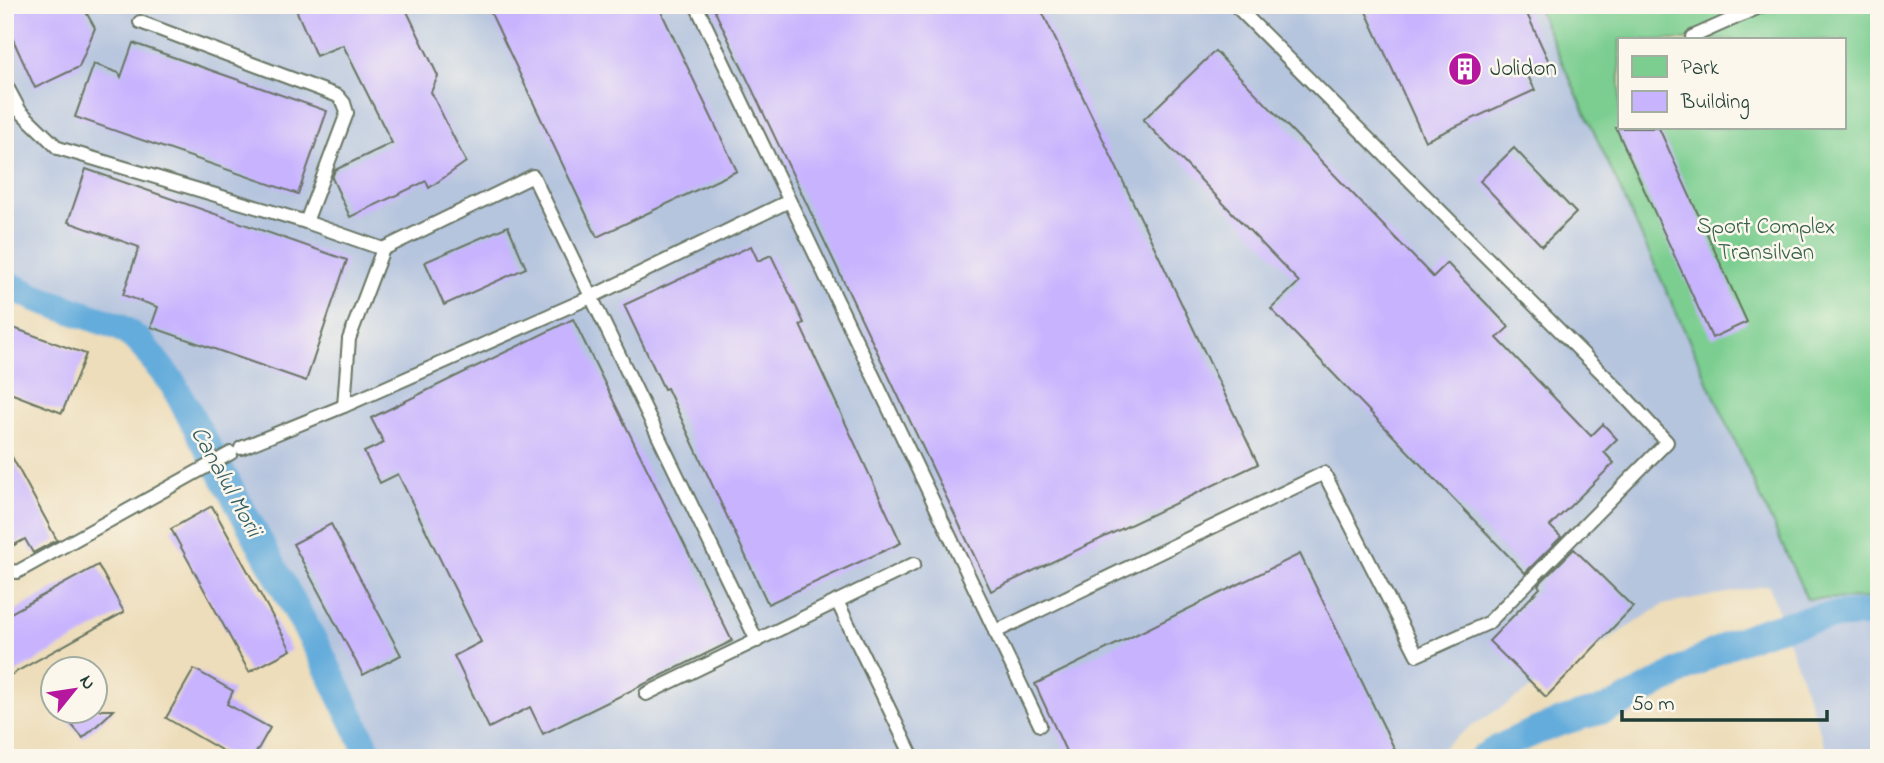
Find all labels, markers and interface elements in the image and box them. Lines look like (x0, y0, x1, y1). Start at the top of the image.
legend (1618, 38, 1846, 130)
building icon: Jolidon (1446, 50, 1484, 88)
place label: Jolidon (1490, 53, 1557, 86)
text: Park (1681, 54, 1720, 84)
text: Building (1680, 88, 1750, 120)
park label: Sport Complex Transilvan (1697, 211, 1835, 270)
water label: Canalul Morii (180, 420, 271, 546)
north arrow (38, 654, 108, 724)
text: N (72, 670, 102, 695)
scale bar (1622, 679, 1826, 723)
text: 50 m (1632, 690, 1675, 720)

